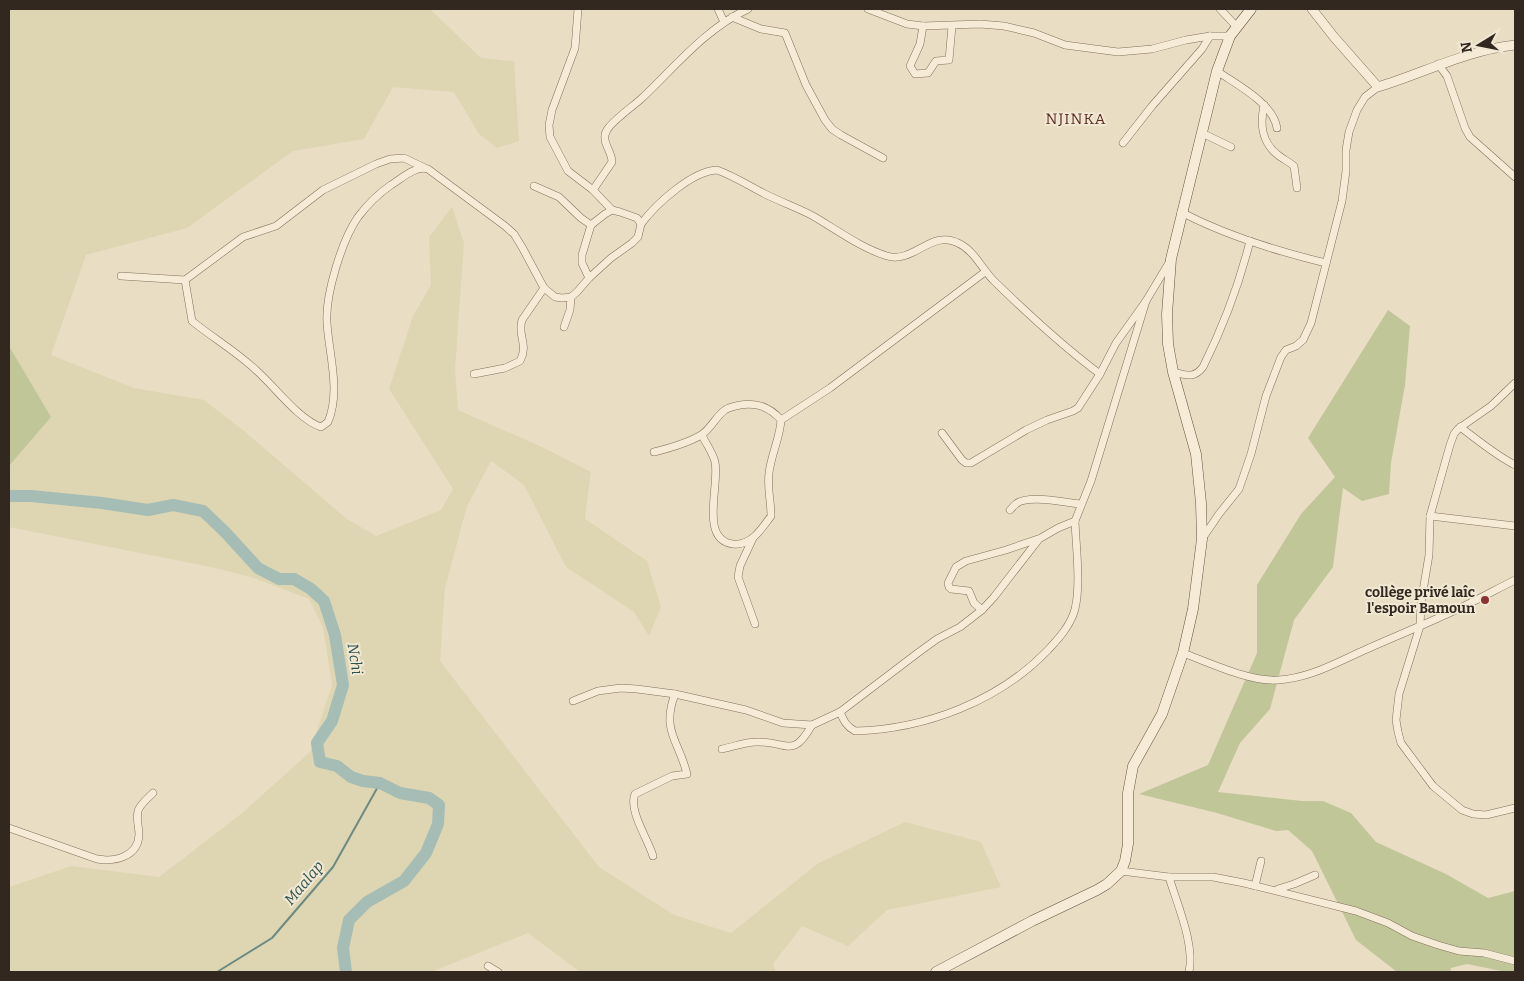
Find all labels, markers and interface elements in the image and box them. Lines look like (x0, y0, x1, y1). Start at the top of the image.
north arrow (1454, 20, 1504, 70)
text: N (1457, 40, 1476, 54)
district label: NJINKA (1046, 110, 1106, 128)
place label: collège privé laîc l'espoir Bamoun (1365, 584, 1475, 617)
marker: collège privé laîc l'espoir Bamoun (1479, 594, 1491, 606)
water label: Nchi (344, 642, 366, 676)
water label: Maalap (280, 857, 328, 909)

